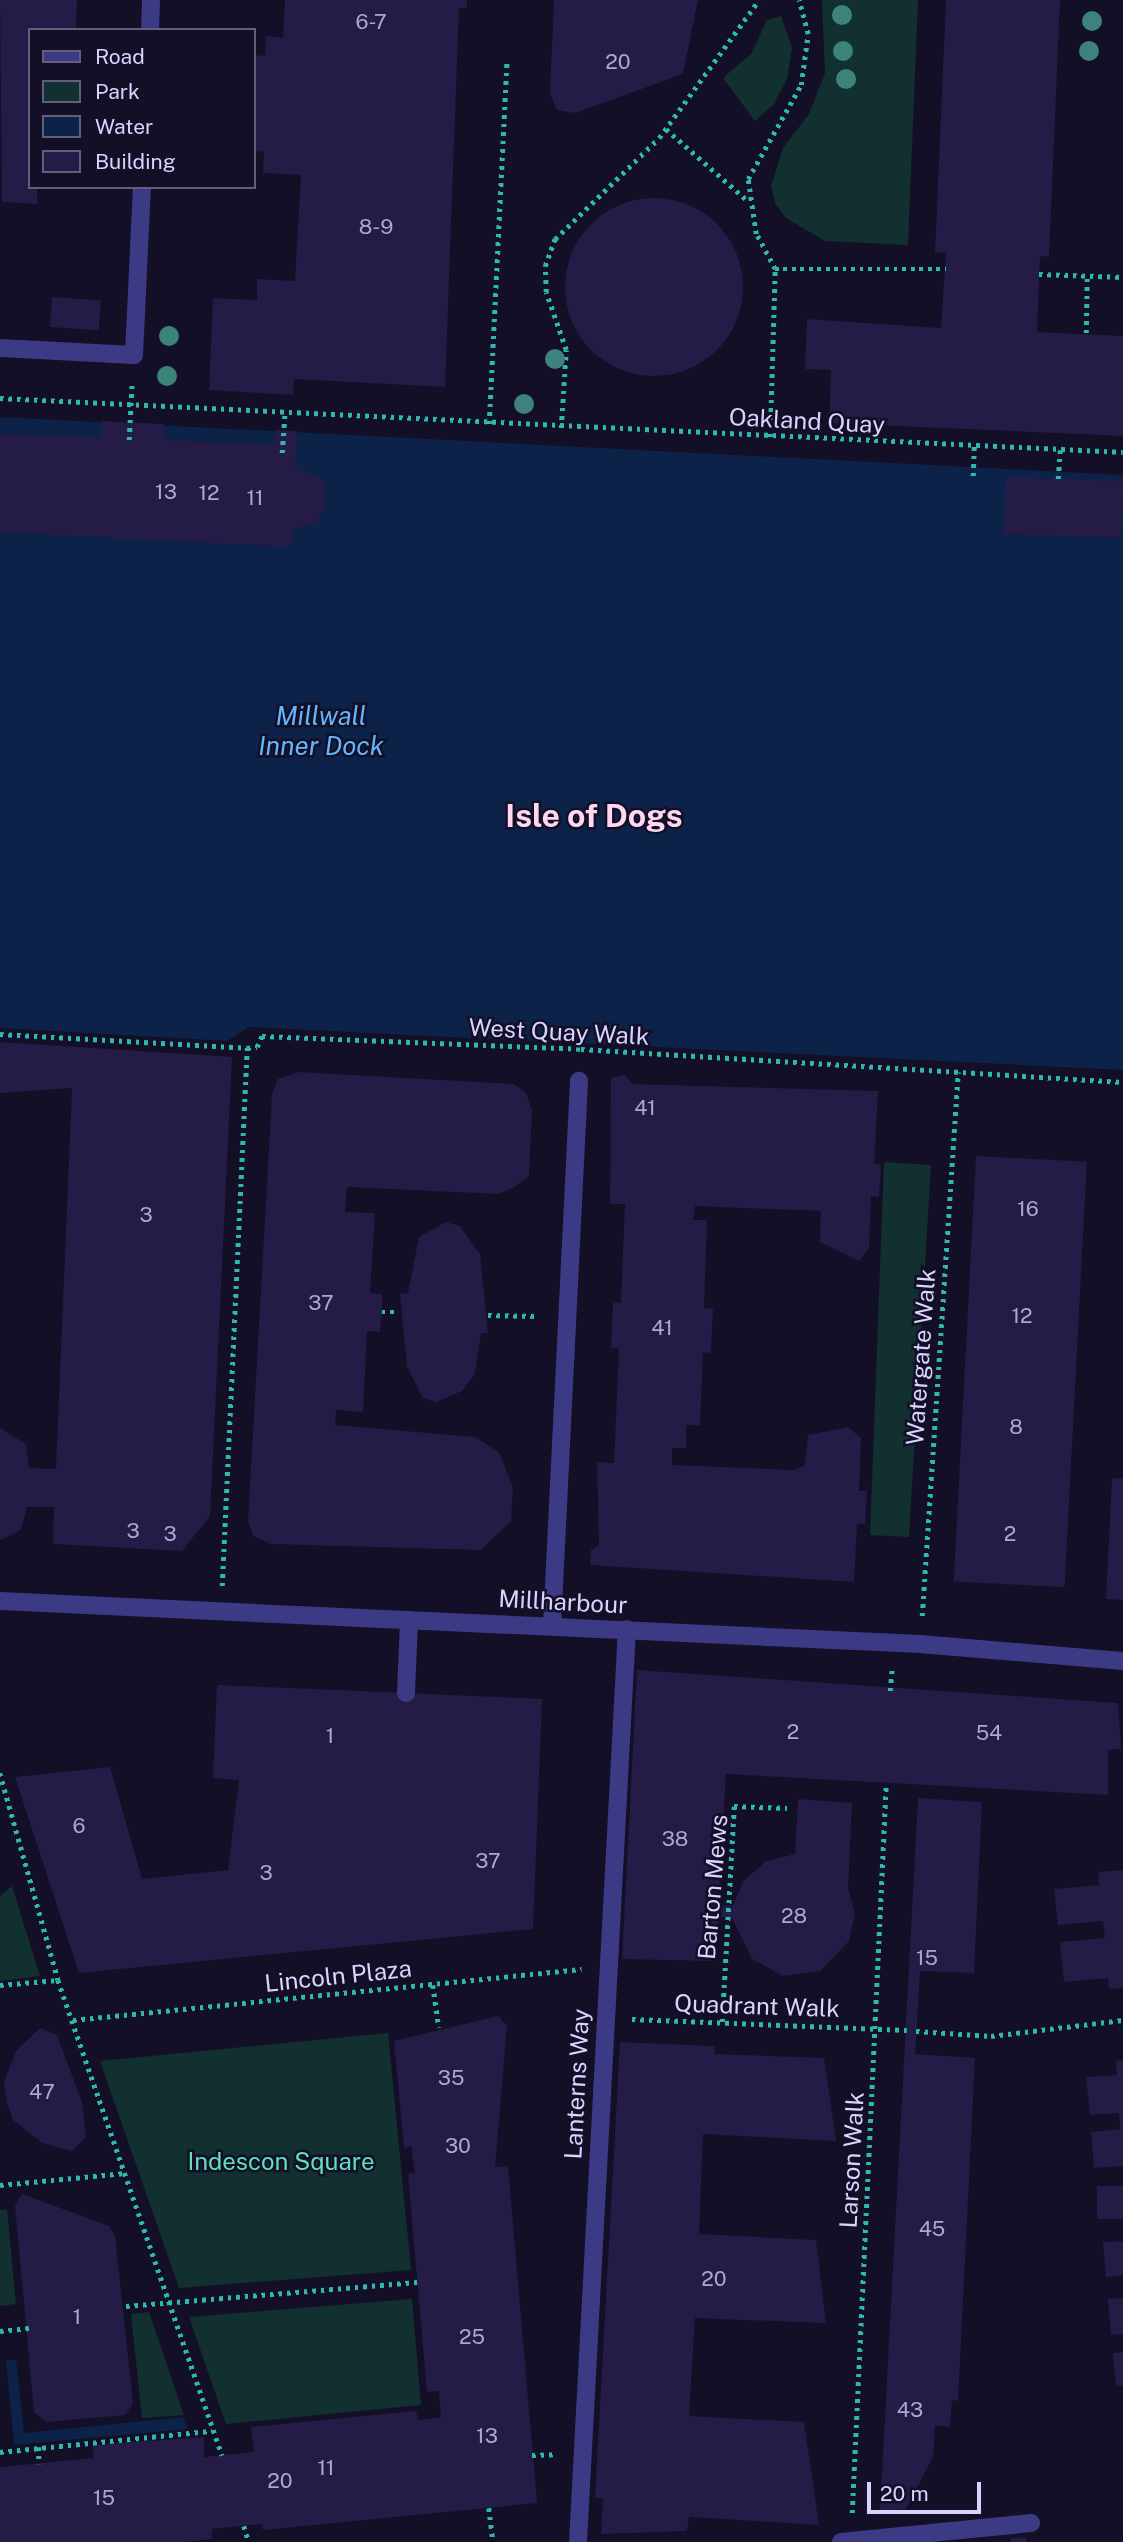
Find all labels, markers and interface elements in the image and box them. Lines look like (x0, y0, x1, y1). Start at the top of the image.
house number: 6-7 (355, 9, 387, 35)
legend (28, 28, 256, 189)
text: Road (95, 44, 145, 69)
house number: 20 (605, 49, 631, 75)
text: Park (95, 79, 140, 104)
text: Water (95, 114, 153, 139)
text: Building (95, 149, 176, 174)
house number: 8-9 (359, 214, 393, 240)
street label: Oakland Quay (728, 403, 886, 439)
house number: 13 (155, 479, 177, 505)
house number: 12 (198, 480, 220, 506)
house number: 11 (246, 485, 264, 511)
water label: Millwall Inner Dock (258, 700, 384, 762)
district label: Isle of Dogs (505, 797, 683, 835)
street label: West Quay Walk (468, 1013, 650, 1051)
house number: 41 (634, 1095, 656, 1121)
house number: 16 (1017, 1196, 1039, 1222)
house number: 3 (139, 1202, 153, 1228)
street label: Watergate Walk (900, 1267, 942, 1447)
house number: 37 (308, 1290, 334, 1316)
house number: 12 (1011, 1303, 1033, 1329)
house number: 41 (651, 1315, 673, 1341)
house number: 8 (1009, 1414, 1023, 1440)
house number: 3 (126, 1518, 140, 1544)
house number: 3 (163, 1521, 177, 1547)
house number: 2 (1004, 1521, 1016, 1547)
street label: Millharbour (498, 1584, 628, 1620)
house number: 2 (787, 1719, 799, 1745)
house number: 54 (976, 1720, 1002, 1746)
house number: 1 (326, 1723, 334, 1749)
house number: 6 (72, 1813, 86, 1839)
street label: Barton Mews (692, 1813, 734, 1961)
house number: 38 (662, 1826, 688, 1852)
house number: 37 (475, 1848, 501, 1874)
house number: 3 (259, 1860, 273, 1886)
house number: 28 (781, 1903, 807, 1929)
house number: 15 (916, 1945, 938, 1971)
street label: Lincoln Plaza (263, 1954, 413, 1998)
street label: Quadrant Walk (674, 1989, 840, 2023)
street label: Lanterns Way (559, 2008, 595, 2160)
house number: 35 (438, 2065, 464, 2091)
house number: 47 (29, 2079, 55, 2105)
street label: Larson Walk (834, 2091, 870, 2229)
house number: 30 (445, 2133, 471, 2159)
park label: Indescon Square (187, 2148, 375, 2176)
house number: 45 (919, 2216, 945, 2242)
house number: 20 (701, 2266, 727, 2292)
house number: 1 (73, 2304, 81, 2330)
house number: 25 (459, 2324, 485, 2350)
house number: 43 (897, 2397, 923, 2423)
house number: 13 (476, 2423, 498, 2449)
house number: 11 (317, 2455, 335, 2481)
house number: 20 (267, 2468, 293, 2494)
scale bar (871, 2468, 985, 2512)
text: 20 m (880, 2481, 929, 2506)
house number: 15 (93, 2485, 115, 2511)

